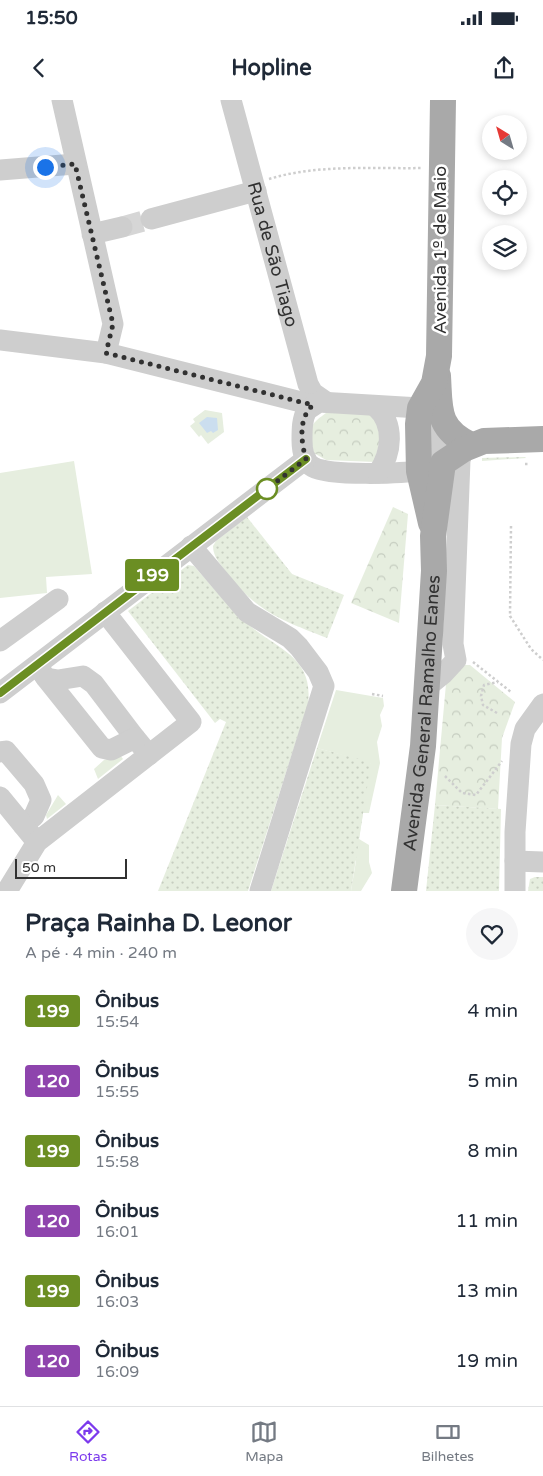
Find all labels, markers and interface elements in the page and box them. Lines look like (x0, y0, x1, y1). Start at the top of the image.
text: 15:50 (25, 7, 78, 29)
icon: back (25, 54, 53, 82)
icon: share (490, 54, 518, 82)
text: Hopline (231, 55, 312, 81)
north arrow (482, 115, 528, 160)
map controls (482, 115, 527, 270)
your location (33, 155, 58, 180)
street label: Avenida 1º de Maio (429, 166, 451, 334)
button: locate (482, 170, 527, 215)
street label: Rua de São Tiago (243, 179, 303, 329)
button: layers (482, 225, 527, 270)
unlabelled marker (256, 478, 278, 500)
line badge: 199 (123, 559, 181, 591)
text: 199 (135, 564, 169, 586)
street label: Avenida General Ramalho Eanes (398, 574, 445, 852)
scale bar (15, 856, 128, 879)
text: 50 m (22, 859, 56, 876)
button: heart (466, 908, 518, 960)
text: Praça Rainha D. Leonor (25, 909, 292, 938)
text: A pé · 4 min · 240 m (25, 943, 177, 963)
text: Ônibus (95, 990, 159, 1012)
text: 199 (36, 1000, 69, 1022)
text: 4 min (467, 1000, 518, 1022)
text: 15:54 (95, 1012, 139, 1032)
text: Ônibus (95, 1060, 159, 1082)
text: 120 (36, 1070, 69, 1092)
text: 5 min (467, 1070, 518, 1092)
text: 15:55 (95, 1082, 139, 1102)
text: Ônibus (95, 1130, 159, 1152)
text: 199 (36, 1140, 69, 1162)
text: 8 min (467, 1140, 518, 1162)
text: 15:58 (95, 1152, 139, 1172)
text: Ônibus (95, 1200, 159, 1222)
text: 120 (36, 1210, 69, 1232)
text: 11 min (455, 1210, 518, 1232)
text: 16:01 (95, 1222, 139, 1242)
text: Ônibus (95, 1270, 159, 1292)
text: 199 (36, 1280, 69, 1302)
text: 13 min (455, 1280, 518, 1302)
text: 16:03 (95, 1292, 139, 1312)
text: Ônibus (95, 1340, 159, 1362)
text: 120 (36, 1350, 69, 1372)
text: 19 min (455, 1350, 518, 1372)
text: 16:09 (95, 1362, 139, 1382)
tab: Rotas (69, 1418, 107, 1465)
tab: Mapa (245, 1418, 283, 1465)
tab: Bilhetes (421, 1418, 474, 1465)

